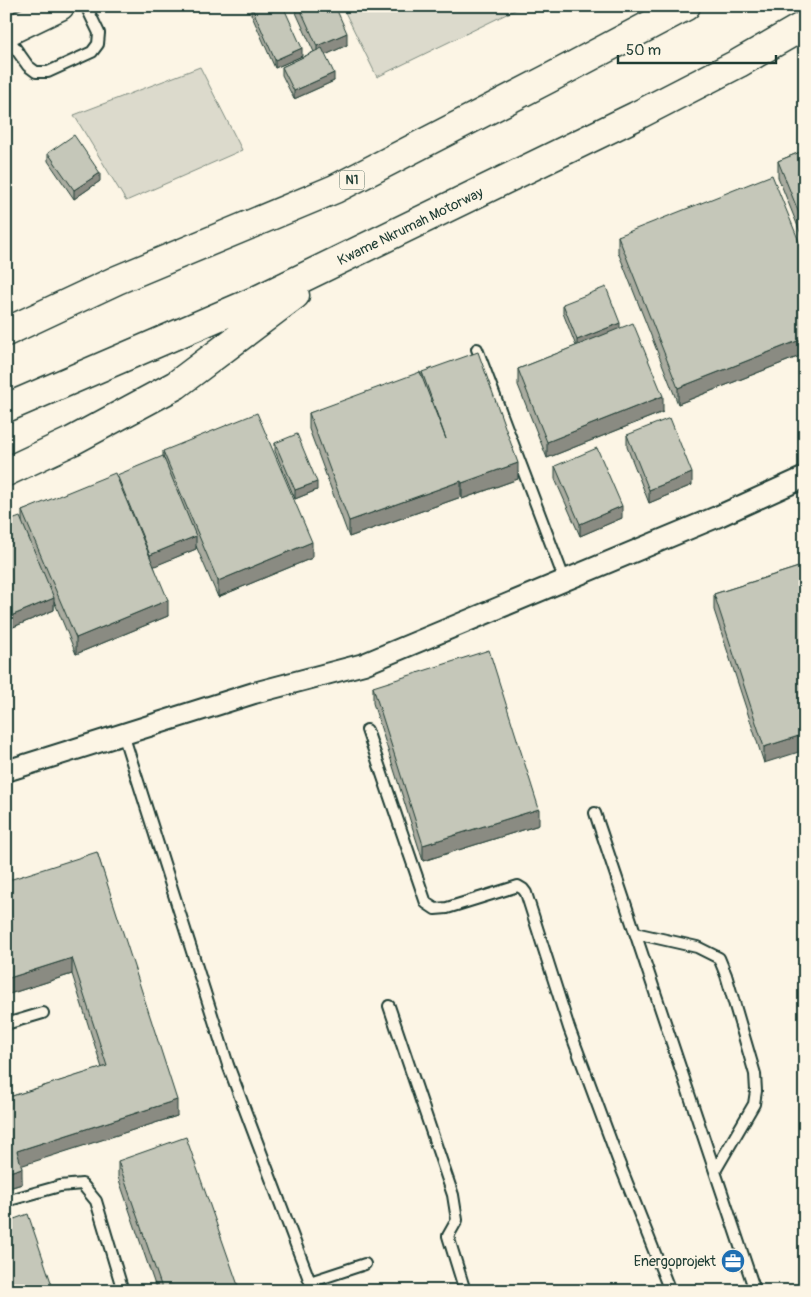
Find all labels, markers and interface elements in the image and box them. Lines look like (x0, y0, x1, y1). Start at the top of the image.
scale bar (618, 32, 776, 64)
text: 50 m (626, 41, 661, 60)
road number: N1 (340, 170, 364, 190)
street label: Kwame Nkrumah Motorway (335, 184, 486, 269)
office icon: Energoprojekt (720, 1248, 746, 1274)
place label: Energoprojekt (634, 1253, 716, 1270)

